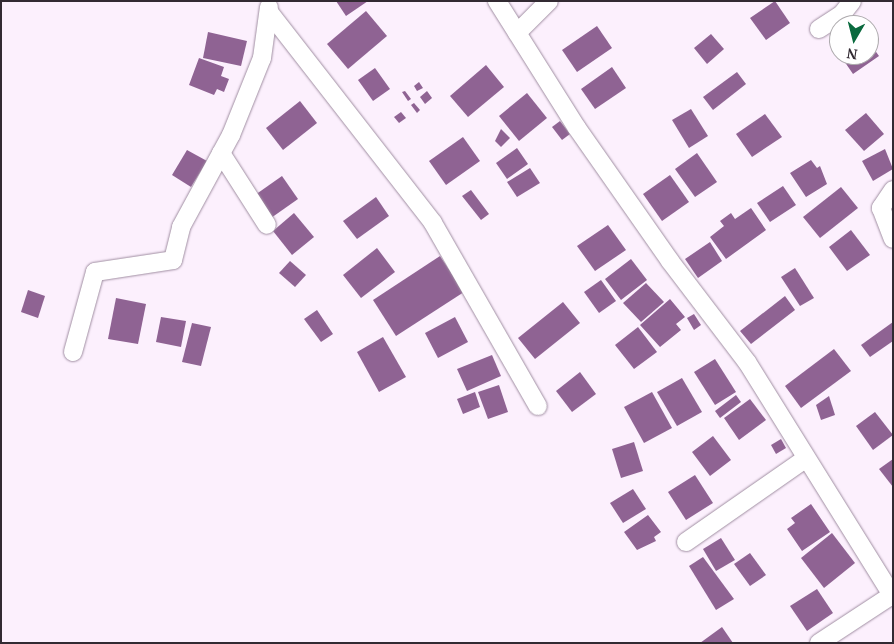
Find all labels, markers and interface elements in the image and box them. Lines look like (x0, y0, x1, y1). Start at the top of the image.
north arrow (829, 15, 879, 65)
text: N (845, 44, 859, 65)

